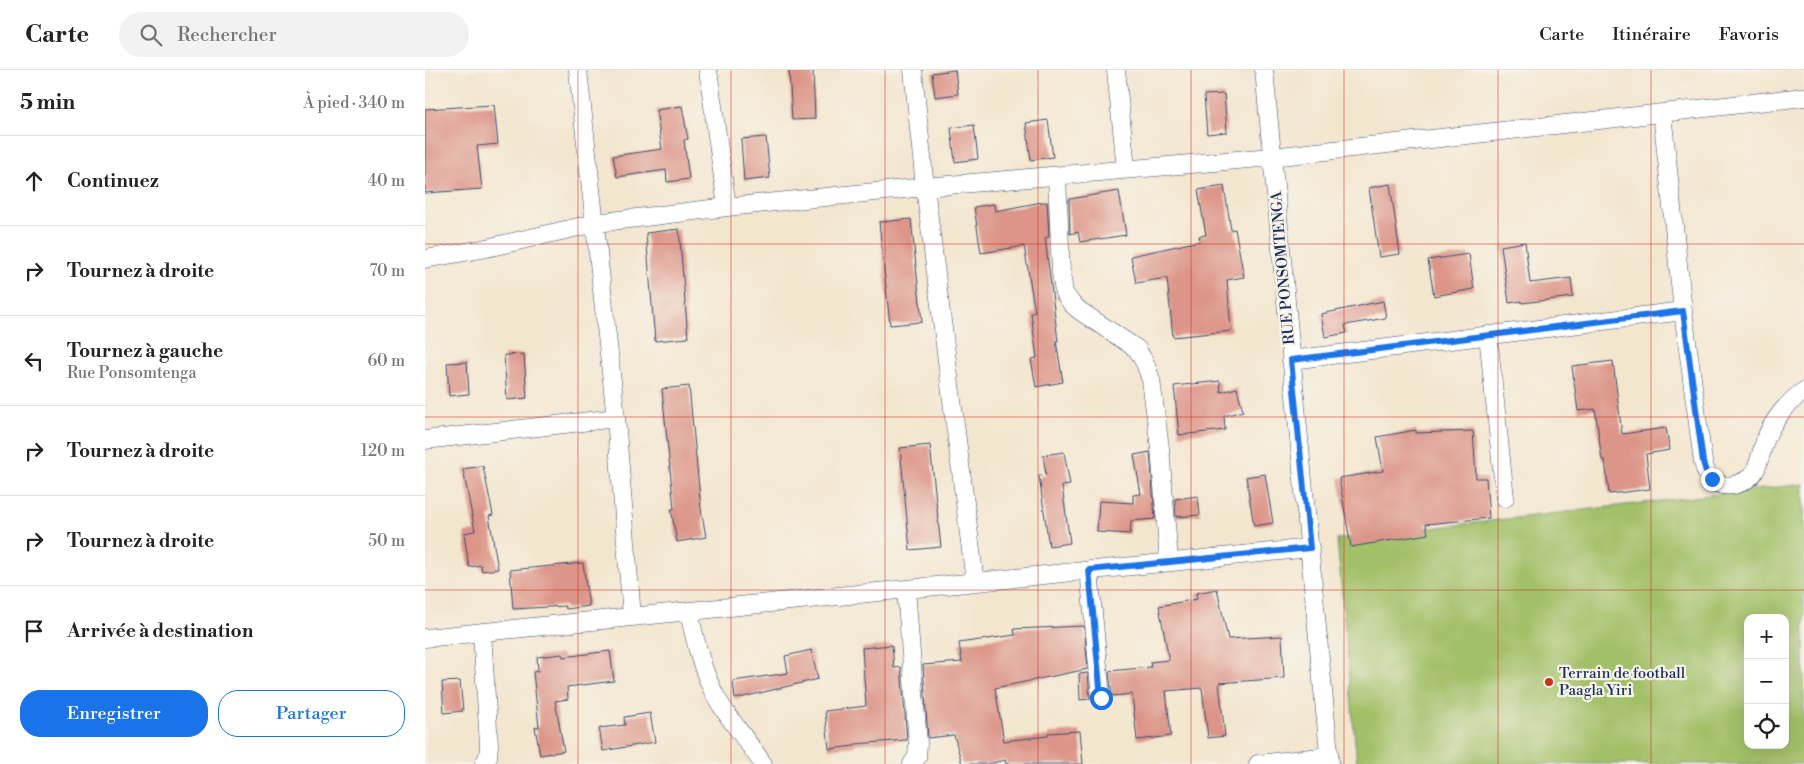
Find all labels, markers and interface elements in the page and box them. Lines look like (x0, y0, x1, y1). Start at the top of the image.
search box (119, 12, 469, 57)
text: Carte (25, 20, 89, 50)
icon: search (137, 21, 165, 49)
text: Rechercher (177, 23, 277, 47)
text: Carte (1539, 23, 1584, 46)
text: Itinéraire (1612, 23, 1691, 46)
text: Favoris (1719, 23, 1779, 46)
text: 5 min (20, 90, 75, 116)
text: À pied · 340 m (303, 93, 405, 113)
icon: ahead (20, 167, 48, 195)
text: Continuez (67, 169, 159, 193)
text: 40 m (368, 171, 405, 191)
street label: RUE PONSOMTENGA (1267, 190, 1299, 345)
icon: right (20, 257, 48, 285)
text: Tournez à droite (67, 259, 214, 283)
text: 70 m (369, 261, 405, 281)
text: Tournez à gauche (67, 339, 223, 363)
icon: left (20, 347, 48, 375)
text: 60 m (367, 351, 405, 371)
text: Rue Ponsomtenga (67, 363, 197, 383)
icon: right (20, 437, 48, 465)
text: Tournez à droite (67, 439, 214, 463)
text: 120 m (361, 441, 405, 461)
route end (1701, 468, 1724, 491)
icon: right (20, 527, 48, 555)
text: Tournez à droite (67, 529, 214, 553)
text: 50 m (368, 531, 405, 551)
map controls (1744, 614, 1789, 749)
button: + (1744, 614, 1789, 659)
icon: arrive (20, 617, 48, 645)
text: Arrivée à destination (67, 619, 253, 643)
button: − (1744, 659, 1789, 704)
place label: Terrain de football Paagla Yiri (1559, 664, 1686, 700)
marker: Terrain de football Paagla Yiri (1543, 676, 1555, 688)
route start (1090, 687, 1113, 710)
button: Enregistrer (20, 690, 208, 737)
button: Partager (218, 690, 405, 737)
button: locate (1744, 704, 1789, 749)

